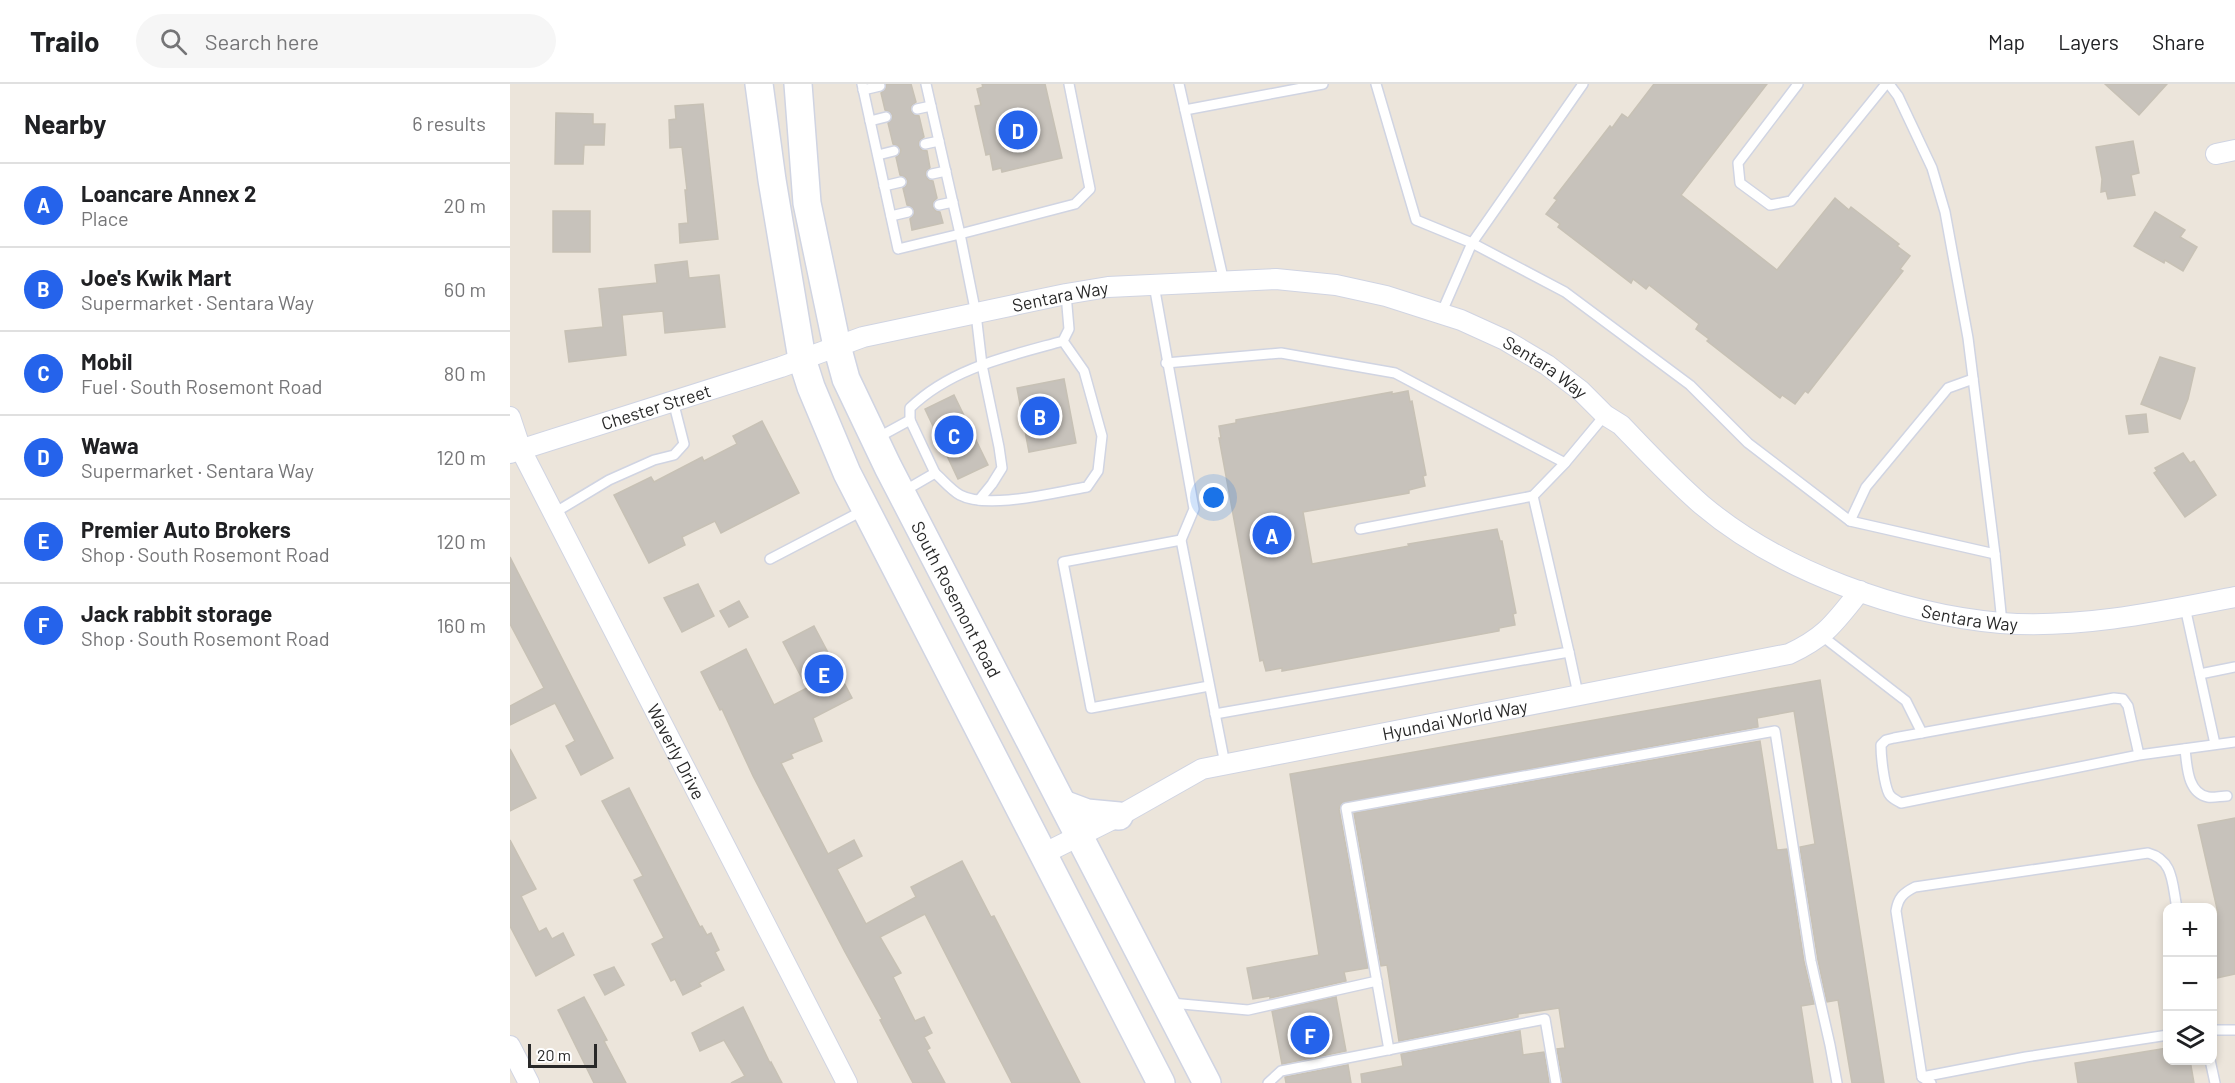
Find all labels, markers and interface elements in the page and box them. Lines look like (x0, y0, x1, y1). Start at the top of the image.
search box (136, 14, 556, 68)
text: Trailo (30, 24, 100, 58)
icon: search (157, 25, 190, 58)
text: Search here (205, 28, 319, 54)
text: Map (1988, 29, 2025, 54)
text: Layers (2058, 29, 2119, 54)
text: Share (2152, 29, 2205, 54)
text: Nearby (24, 108, 106, 139)
pin: D (998, 108, 1038, 152)
text: 6 results (412, 111, 486, 135)
text: Loancare Annex 2 (81, 180, 256, 206)
text: A (37, 193, 50, 217)
text: 20 m (443, 193, 486, 217)
text: Place (81, 206, 129, 230)
text: Joe's Kwik Mart (81, 264, 232, 290)
street label: Sentara Way (1010, 276, 1110, 316)
text: B (37, 277, 50, 301)
text: 60 m (444, 277, 486, 301)
text: Supermarket · Sentara Way (81, 290, 314, 314)
street label: Sentara Way (1499, 330, 1593, 403)
text: Mobil (81, 348, 132, 374)
text: C (37, 361, 50, 385)
text: 80 m (444, 361, 486, 385)
text: Fuel · South Rosemont Road (81, 374, 323, 398)
street label: Chester Street (598, 379, 713, 434)
pin: B (1020, 394, 1060, 438)
pin: C (934, 412, 974, 458)
text: Wawa (81, 432, 139, 458)
text: D (37, 445, 50, 469)
text: 120 m (436, 445, 486, 469)
text: Supermarket · Sentara Way (81, 458, 314, 482)
your location (1199, 483, 1228, 512)
pin: A (1252, 512, 1292, 558)
text: Premier Auto Brokers (81, 516, 291, 542)
street label: South Rosemont Road (907, 517, 1006, 681)
text: E (38, 529, 49, 553)
text: 120 m (436, 529, 486, 553)
text: Shop · South Rosemont Road (81, 542, 330, 566)
street label: Sentara Way (1919, 599, 2018, 635)
text: Jack rabbit storage (81, 600, 272, 626)
text: F (38, 613, 49, 637)
text: 160 m (437, 613, 486, 637)
text: Shop · South Rosemont Road (81, 626, 330, 650)
pin: E (804, 652, 844, 696)
street label: Hyundai World Way (1380, 694, 1529, 744)
street label: Waverly Drive (643, 700, 710, 803)
map controls (2163, 903, 2217, 1065)
button: + (2163, 903, 2217, 957)
button: − (2163, 957, 2217, 1011)
button: layers (2163, 1011, 2217, 1065)
pin: F (1290, 1012, 1330, 1058)
scale bar (528, 1041, 597, 1068)
text: 20 m (537, 1045, 571, 1064)

